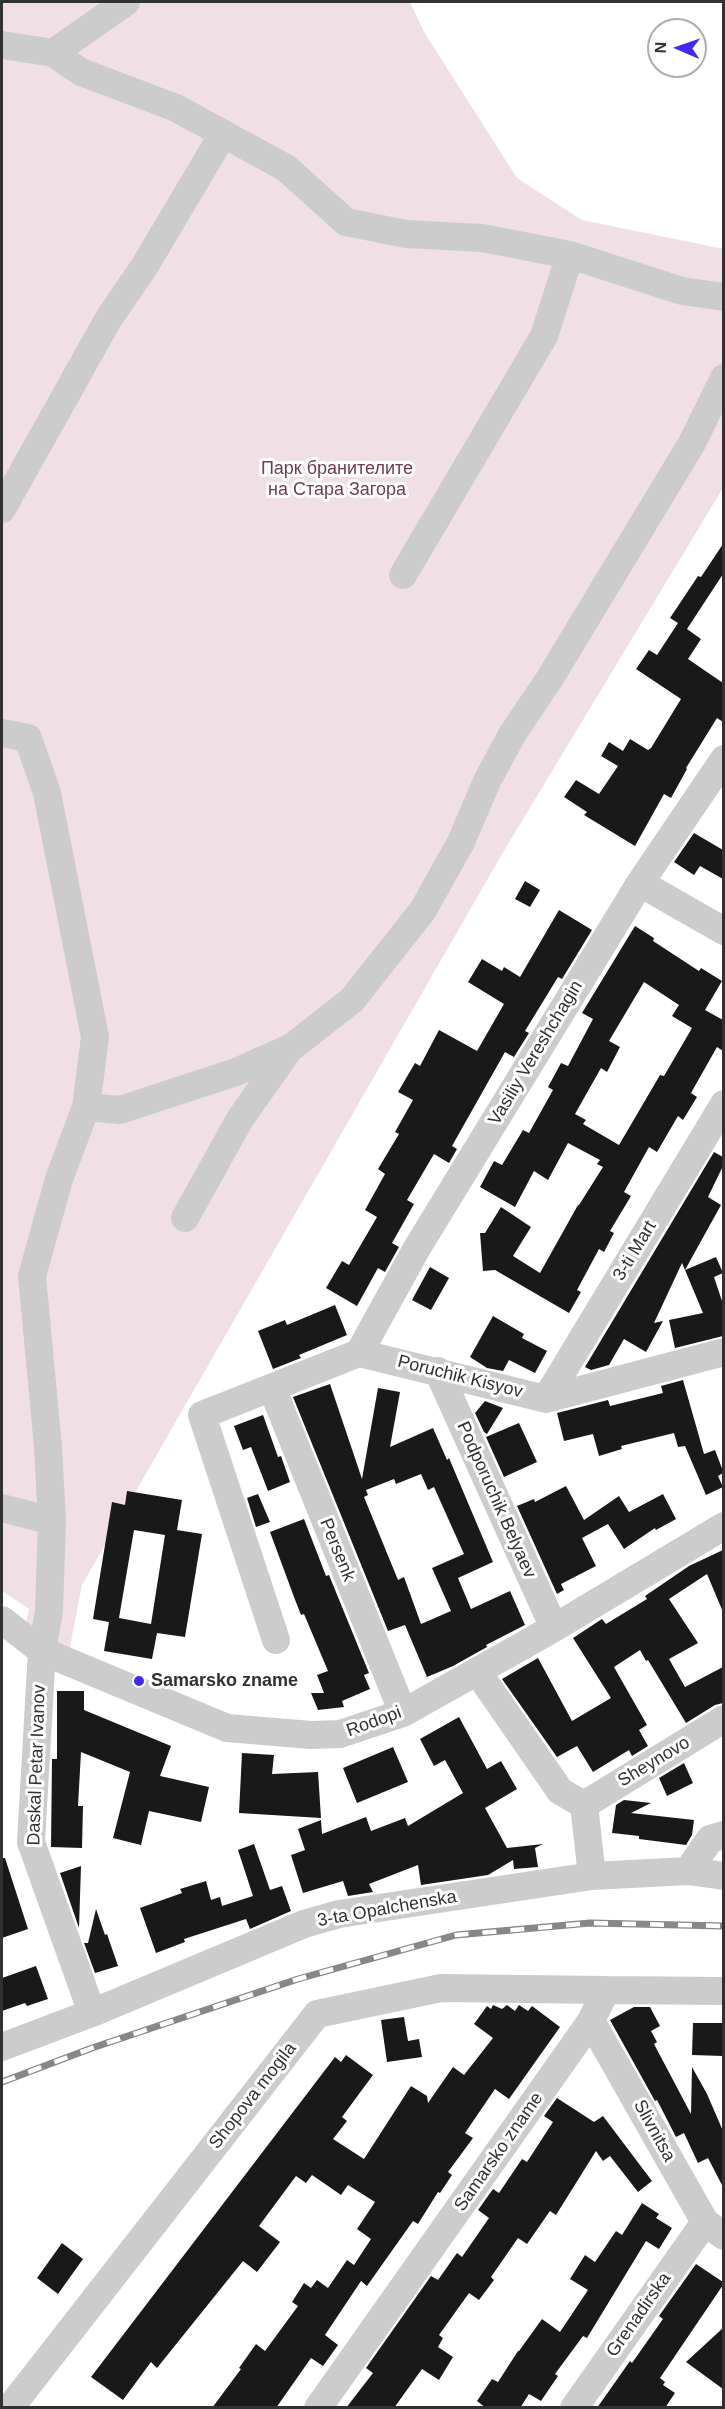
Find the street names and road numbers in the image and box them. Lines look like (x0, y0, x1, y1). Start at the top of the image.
street label: Vasiliy Vereshchagin (484, 977, 588, 1129)
street label: 3-ti Mart (609, 1217, 661, 1285)
street label: Poruchik Kisyov (395, 1351, 525, 1403)
street label: Podporuchik Belyaev (452, 1418, 540, 1582)
street label: Persenk (315, 1515, 359, 1585)
street label: Daskal Petar Ivanov (23, 1684, 51, 1846)
street label: Rodopi (344, 1702, 404, 1742)
street label: Sheynovo (614, 1732, 694, 1792)
street label: 3-ta Opalchenska (316, 1886, 458, 1932)
street label: Shopova mogila (205, 2038, 301, 2154)
street label: Samarsko zname (450, 2088, 548, 2216)
street label: Slivnitsa (628, 2096, 680, 2166)
street label: Grenadirska (602, 2269, 676, 2361)

